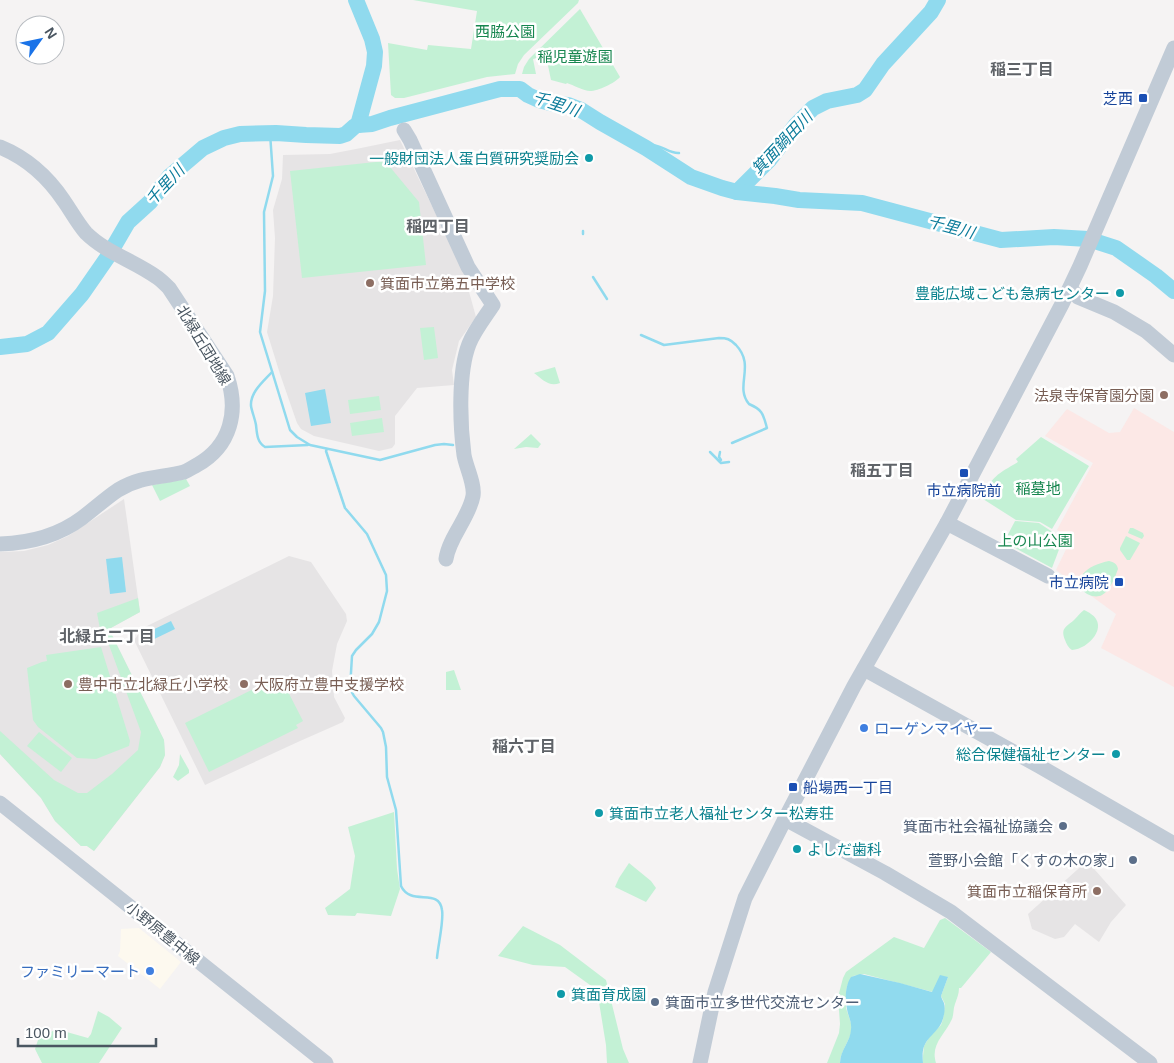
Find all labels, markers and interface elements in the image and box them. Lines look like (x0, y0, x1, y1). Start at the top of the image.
north arrow (15, 15, 65, 65)
park label: 西脇公園 (475, 23, 535, 40)
text: N (41, 24, 60, 42)
park label: 稲児童遊園 (537, 48, 613, 65)
district label: 稲三丁目 (990, 61, 1054, 78)
water label: 千里川 (531, 88, 583, 120)
place label: 芝西 (1103, 90, 1133, 107)
marker: 芝西 (1137, 92, 1149, 104)
water label: 箕面鍋田川 (748, 106, 817, 178)
place label: 一般財団法人蛋白質研究奨励会 (369, 150, 579, 167)
marker: 一般財団法人蛋白質研究奨励会 (583, 152, 595, 164)
water label: 千里川 (142, 160, 189, 208)
water label: 千里川 (926, 213, 978, 242)
district label: 稲四丁目 (406, 218, 470, 235)
place label: 箕面市立第五中学校 (380, 275, 515, 292)
marker: 箕面市立第五中学校 (364, 277, 376, 289)
place label: 豊能広域こども急病センター (915, 285, 1110, 302)
marker: 豊能広域こども急病センター (1114, 287, 1126, 299)
street label: 北緑丘団地線 (174, 302, 234, 388)
place label: 法泉寺保育園分園 (1034, 387, 1154, 404)
marker: 法泉寺保育園分園 (1158, 389, 1170, 401)
district label: 稲五丁目 (850, 462, 914, 479)
marker: 市立病院前 (958, 467, 970, 479)
park label: 稲墓地 (1015, 480, 1061, 497)
place label: 市立病院前 (926, 482, 1002, 499)
park label: 上の山公園 (997, 532, 1073, 549)
place label: 市立病院 (1049, 574, 1109, 591)
marker: 市立病院 (1113, 576, 1125, 588)
district label: 北緑丘二丁目 (59, 628, 155, 645)
place label: 豊中市立北緑丘小学校 (78, 676, 228, 693)
place label: 大阪府立豊中支援学校 (254, 676, 404, 693)
marker: 豊中市立北緑丘小学校 (62, 678, 74, 690)
marker: 大阪府立豊中支援学校 (238, 678, 250, 690)
place label: ローゲンマイヤー (874, 720, 994, 737)
marker: ローゲンマイヤー (858, 722, 870, 734)
district label: 稲六丁目 (492, 738, 556, 755)
place label: 総合保健福祉センター (956, 746, 1106, 763)
marker: 総合保健福祉センター (1110, 748, 1122, 760)
place label: 船場西一丁目 (803, 779, 893, 796)
marker: 船場西一丁目 (787, 781, 799, 793)
place label: 箕面市立老人福祉センター松寿荘 (609, 805, 834, 822)
marker: 箕面市立老人福祉センター松寿荘 (593, 807, 605, 819)
place label: 箕面市社会福祉協議会 (903, 818, 1053, 835)
marker: 箕面市社会福祉協議会 (1057, 820, 1069, 832)
place label: よしだ歯科 (807, 841, 882, 858)
marker: よしだ歯科 (791, 843, 803, 855)
place label: 萱野小会館「くすの木の家」 (928, 852, 1123, 869)
marker: 萱野小会館「くすの木の家」 (1127, 854, 1139, 866)
place label: 箕面市立稲保育所 (967, 883, 1087, 900)
marker: 箕面市立稲保育所 (1091, 885, 1103, 897)
street label: 小野原豊中線 (123, 898, 203, 968)
place label: ファミリーマート (20, 963, 140, 980)
marker: ファミリーマート (144, 965, 156, 977)
place label: 箕面育成園 (571, 986, 646, 1003)
marker: 箕面育成園 (555, 988, 567, 1000)
place label: 箕面市立多世代交流センター (665, 994, 860, 1011)
marker: 箕面市立多世代交流センター (649, 996, 661, 1008)
scale bar (18, 1016, 155, 1048)
text: 100 m (25, 1024, 67, 1041)

